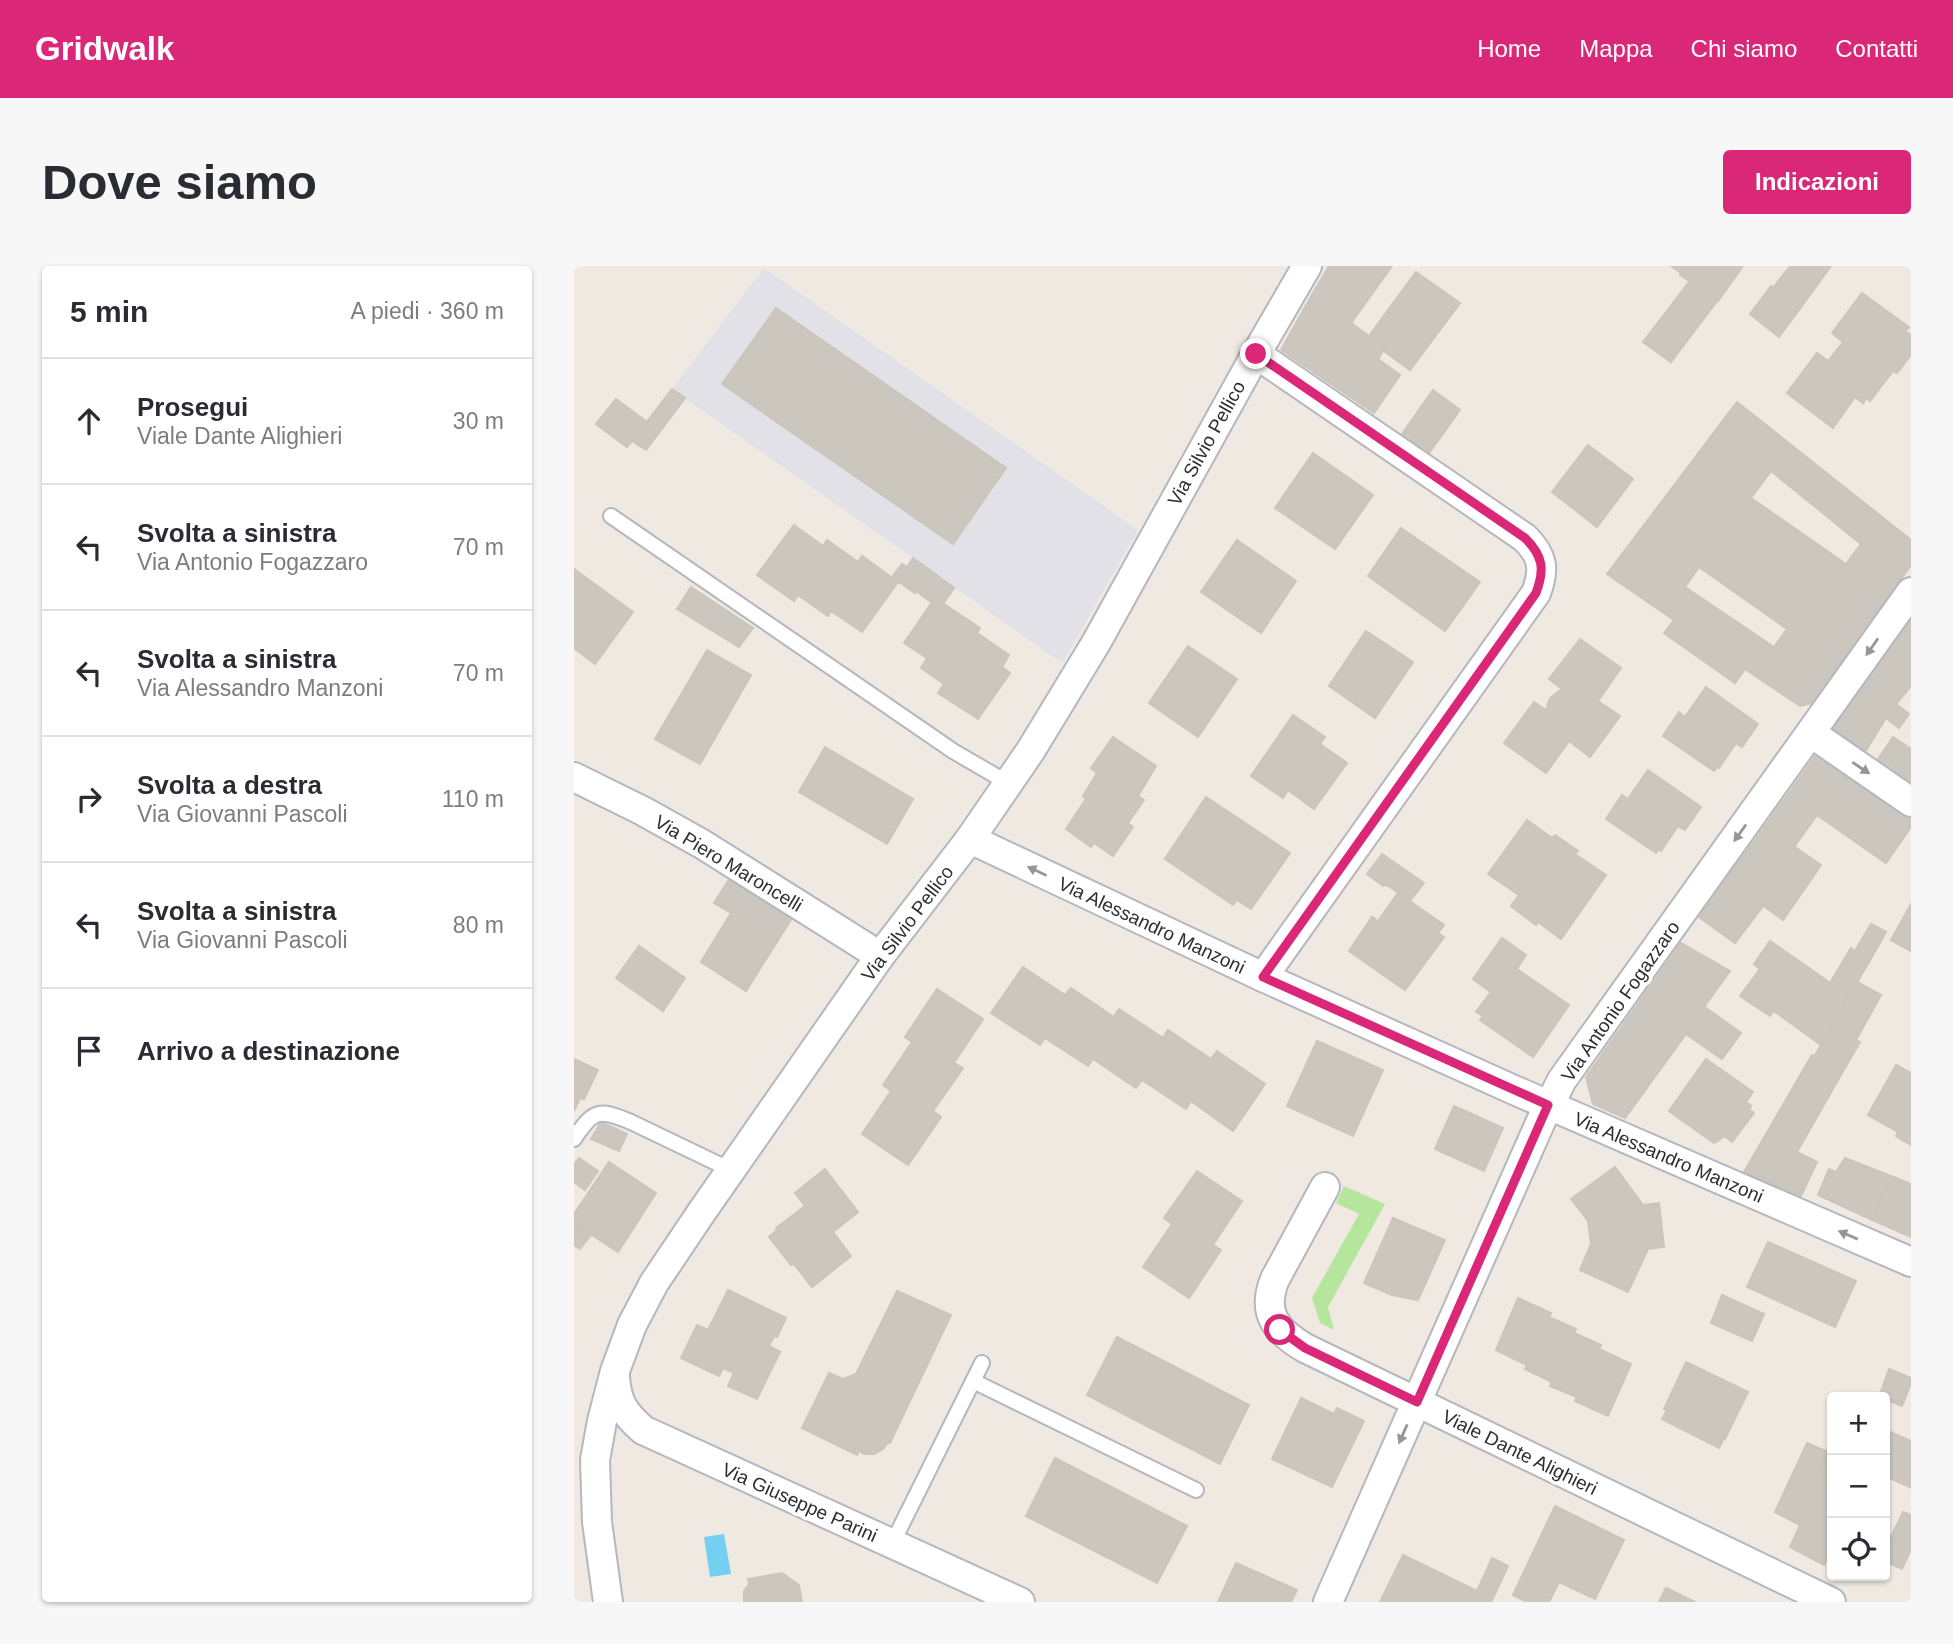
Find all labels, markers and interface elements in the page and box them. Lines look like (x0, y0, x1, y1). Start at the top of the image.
text: Gridwalk (35, 30, 174, 67)
text: Home (1477, 35, 1541, 62)
text: Mappa (1579, 35, 1653, 62)
text: Chi siamo (1691, 35, 1797, 62)
text: Contatti (1835, 35, 1918, 62)
button: Indicazioni (1723, 150, 1911, 214)
text: Dove siamo (42, 155, 317, 209)
text: 5 min (70, 295, 148, 328)
text: A piedi · 360 m (351, 298, 504, 324)
route end (1240, 338, 1271, 369)
street label: Via Silvio Pellico (1164, 377, 1249, 509)
text: Prosegui (137, 392, 248, 422)
icon: ahead (70, 402, 108, 440)
text: 30 m (453, 408, 504, 434)
text: Viale Dante Alighieri (137, 423, 342, 449)
text: Svolta a sinistra (137, 518, 336, 548)
icon: left (70, 528, 108, 566)
text: 70 m (453, 534, 504, 560)
text: Via Antonio Fogazzaro (137, 549, 368, 575)
one-way arrow (1865, 638, 1879, 656)
text: Svolta a sinistra (137, 644, 336, 674)
icon: left (70, 654, 108, 692)
text: 70 m (453, 660, 504, 686)
text: Via Alessandro Manzoni (137, 675, 383, 701)
one-way arrow (1851, 761, 1871, 774)
text: Svolta a destra (137, 770, 322, 800)
icon: right (70, 780, 108, 818)
text: 110 m (442, 786, 504, 812)
text: Via Giovanni Pascoli (137, 801, 348, 827)
street label: Via Piero Maroncelli (651, 811, 806, 916)
one-way arrow (1733, 824, 1747, 842)
street label: Via Silvio Pellico (857, 861, 958, 985)
one-way arrow (1027, 865, 1047, 877)
street label: Via Alessandro Manzoni (1055, 873, 1248, 978)
text: Svolta a sinistra (137, 896, 336, 926)
icon: left (70, 906, 108, 944)
text: 80 m (453, 912, 504, 938)
street label: Via Antonio Fogazzaro (1557, 917, 1684, 1085)
text: Via Giovanni Pascoli (137, 927, 348, 953)
icon: arrive (70, 1032, 108, 1070)
text: Arrivo a destinazione (137, 1036, 400, 1066)
street label: Via Alessandro Manzoni (1571, 1108, 1767, 1207)
one-way arrow (1838, 1229, 1859, 1240)
route start (1264, 1314, 1295, 1345)
map controls (1827, 1392, 1890, 1581)
button: + (1827, 1392, 1890, 1455)
street label: Viale Dante Alighieri (1439, 1406, 1601, 1499)
one-way arrow (1397, 1424, 1408, 1445)
button: − (1827, 1455, 1890, 1518)
street label: Via Giuseppe Parini (719, 1459, 881, 1546)
button: locate (1827, 1518, 1890, 1581)

